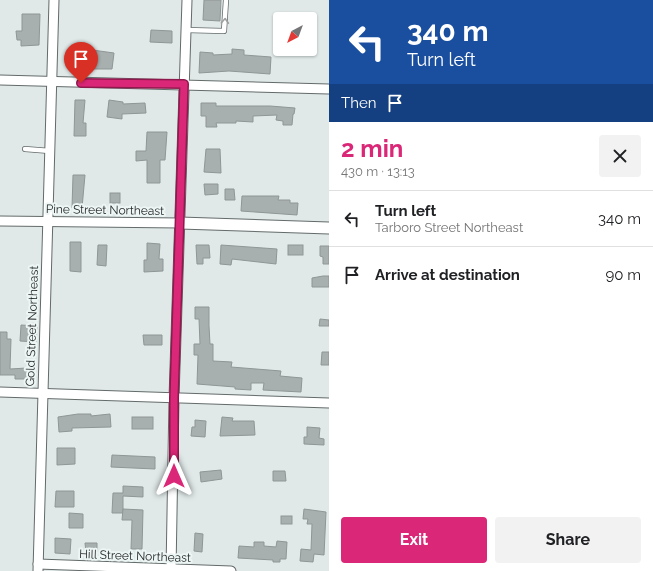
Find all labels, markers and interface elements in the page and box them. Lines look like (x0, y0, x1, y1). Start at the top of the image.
north arrow (273, 12, 317, 56)
map controls (273, 12, 317, 56)
text: 340 m (407, 15, 489, 48)
icon: left (341, 16, 393, 68)
one-way arrow (221, 17, 229, 23)
pin (64, 42, 98, 83)
icon: arrive (70, 48, 92, 70)
text: Turn left (407, 49, 476, 70)
icon: arrive (384, 92, 406, 114)
text: Then (341, 94, 376, 112)
text: 2 min (341, 134, 403, 163)
button: close (599, 135, 641, 177)
text: 430 m · 13:13 (341, 164, 415, 179)
street label: Pine Street Northeast (46, 202, 164, 218)
text: Turn left (375, 202, 436, 220)
icon: left (341, 208, 363, 230)
text: 340 m (598, 210, 641, 228)
text: Tarboro Street Northeast (375, 220, 523, 235)
icon: arrive (341, 264, 363, 286)
street label: Gold Street Northeast (23, 265, 41, 387)
text: Arrive at destination (375, 266, 520, 284)
text: 90 m (605, 266, 641, 284)
position arrow (153, 455, 195, 497)
button: Exit (341, 517, 487, 563)
button: Share (495, 517, 641, 563)
street label: Hill Street Northeast (79, 547, 191, 565)

